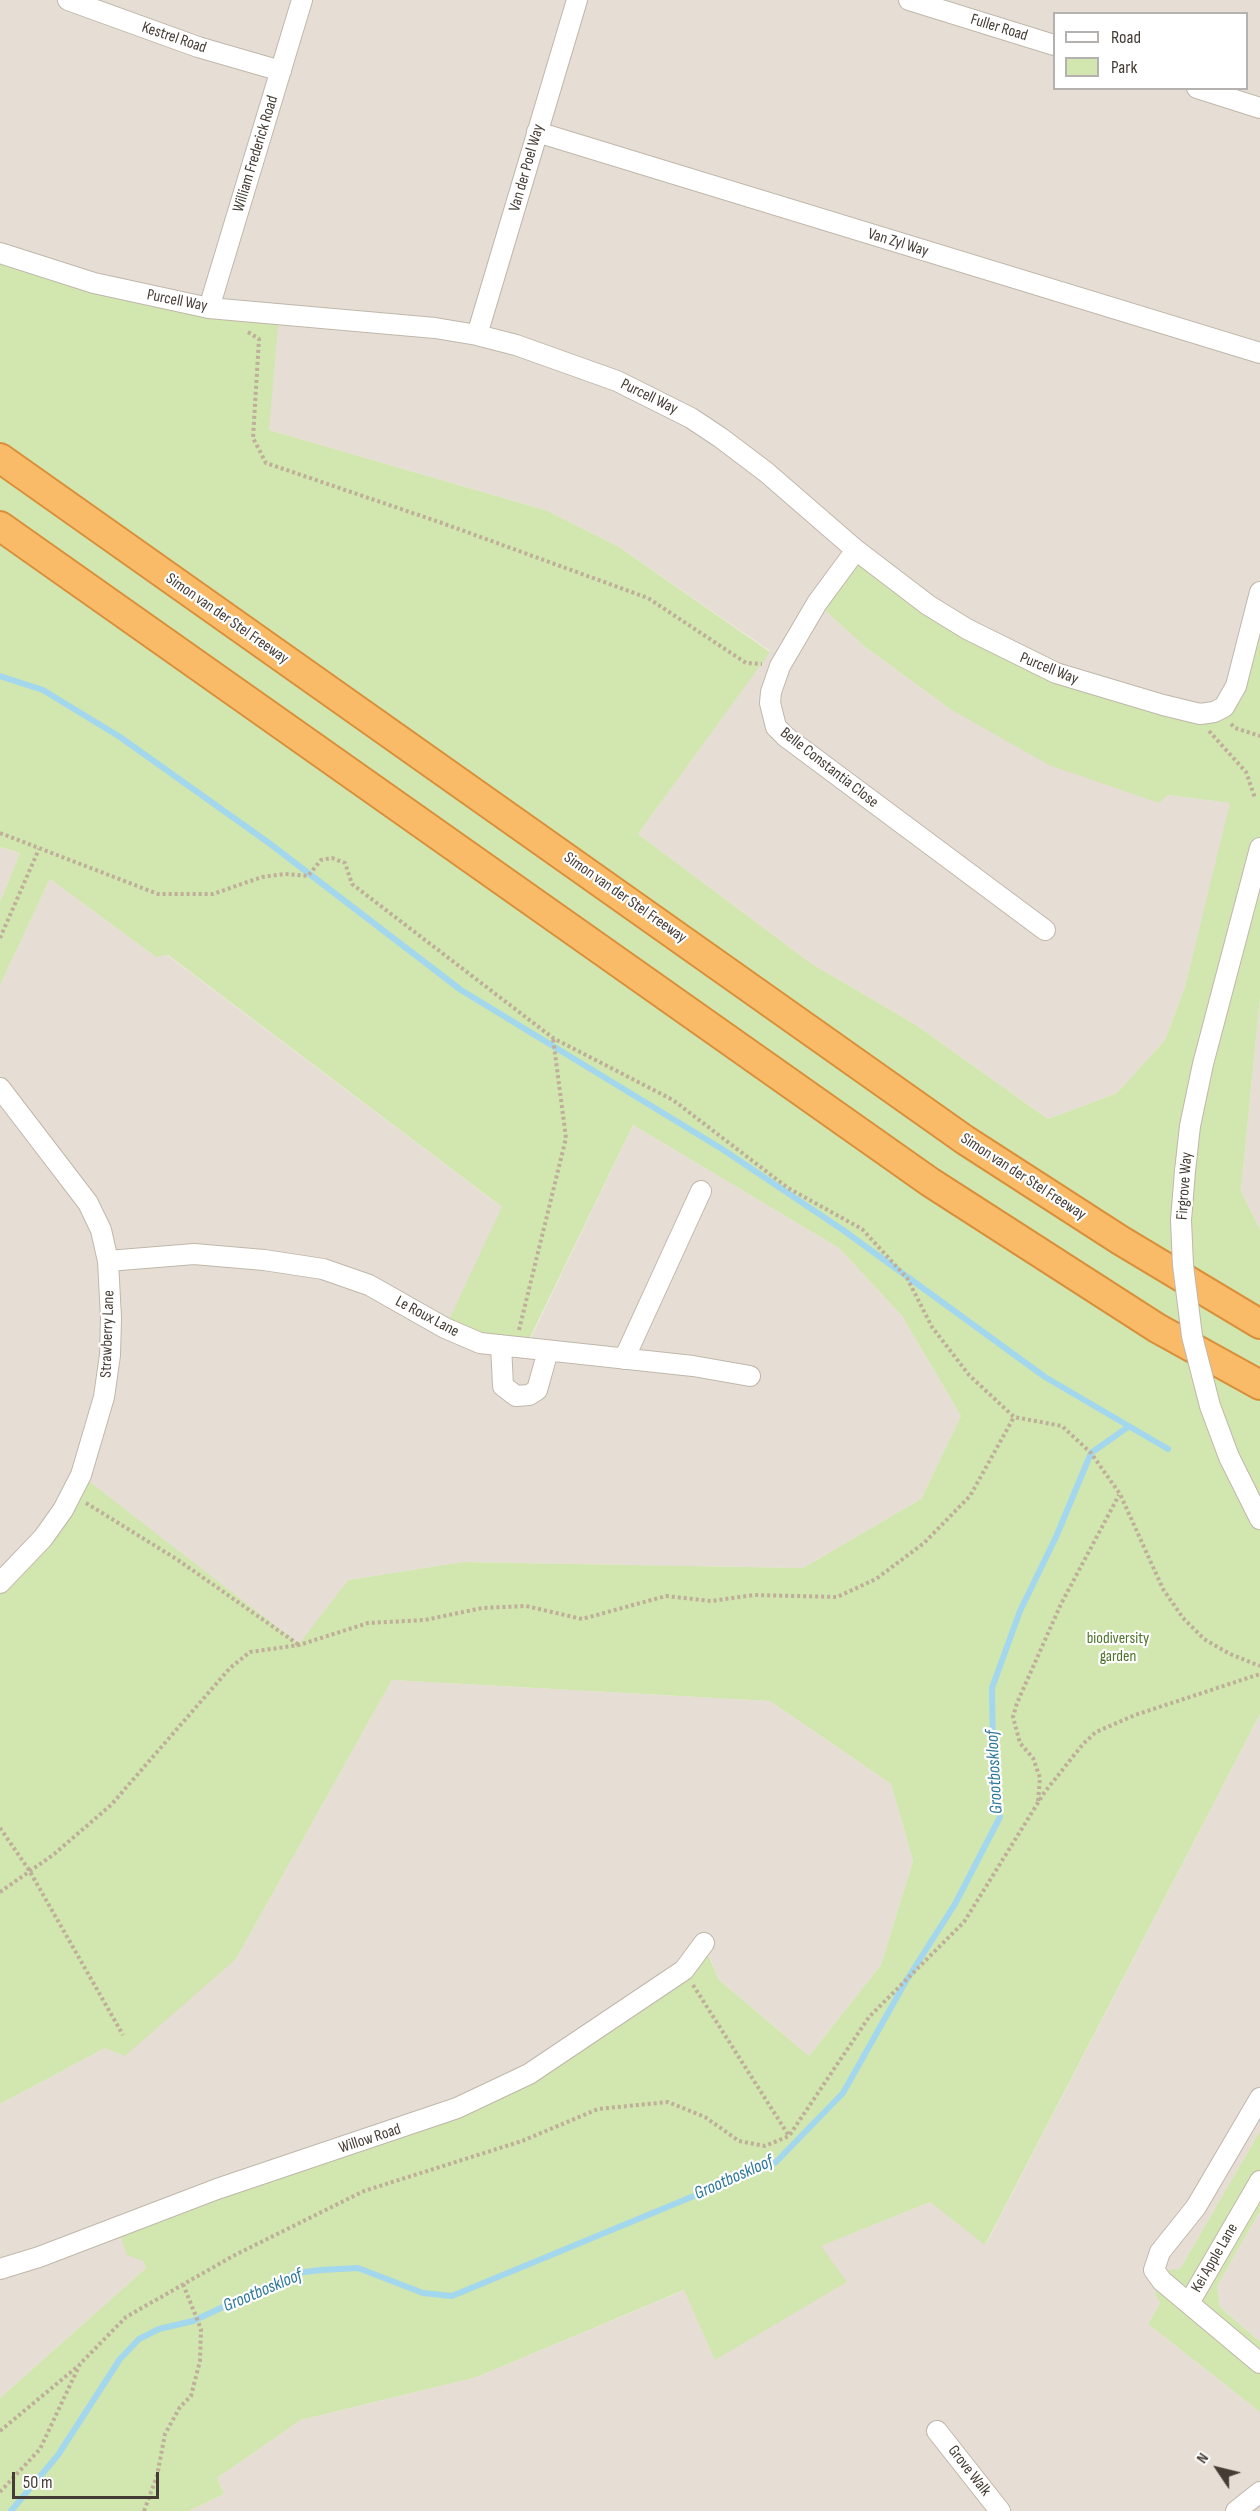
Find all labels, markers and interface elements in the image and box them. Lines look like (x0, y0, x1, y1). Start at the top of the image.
street label: Fuller Road (968, 10, 1030, 46)
legend (1053, 12, 1248, 90)
street label: Kestrel Road (139, 18, 209, 58)
text: Road (1111, 27, 1141, 48)
text: Park (1111, 57, 1137, 78)
street label: William Frederick Road (229, 93, 283, 215)
street label: Van der Poel Way (505, 122, 549, 214)
street label: Van Zyl Way (865, 225, 931, 261)
street label: Purcell Way (145, 286, 209, 316)
street label: Purcell Way (617, 375, 681, 419)
street label: Simon van der Stel Freeway (162, 569, 292, 669)
street label: Purcell Way (1017, 649, 1081, 689)
street label: Belle Constantia Close (776, 724, 882, 812)
street label: Simon van der Stel Freeway (560, 848, 690, 948)
street label: Simon van der Stel Freeway (957, 1129, 1089, 1225)
street label: Firgrove Way (1173, 1151, 1197, 1221)
street label: Strawberry Lane (97, 1290, 119, 1378)
street label: Le Roux Lane (392, 1292, 462, 1342)
park label: biodiversity garden (1087, 1629, 1149, 1667)
water label: Grootboskloof (982, 1729, 1008, 1815)
street label: Willow Road (337, 2120, 403, 2158)
water label: Grootboskloof (691, 2151, 777, 2205)
street label: Kei Apple Lane (1188, 2220, 1242, 2296)
water label: Grootboskloof (220, 2265, 306, 2317)
north arrow (1188, 2439, 1248, 2499)
street label: Grove Walk (943, 2442, 995, 2500)
text: N (1193, 2449, 1213, 2467)
scale bar (15, 2460, 162, 2498)
text: 50 m (23, 2472, 53, 2493)

